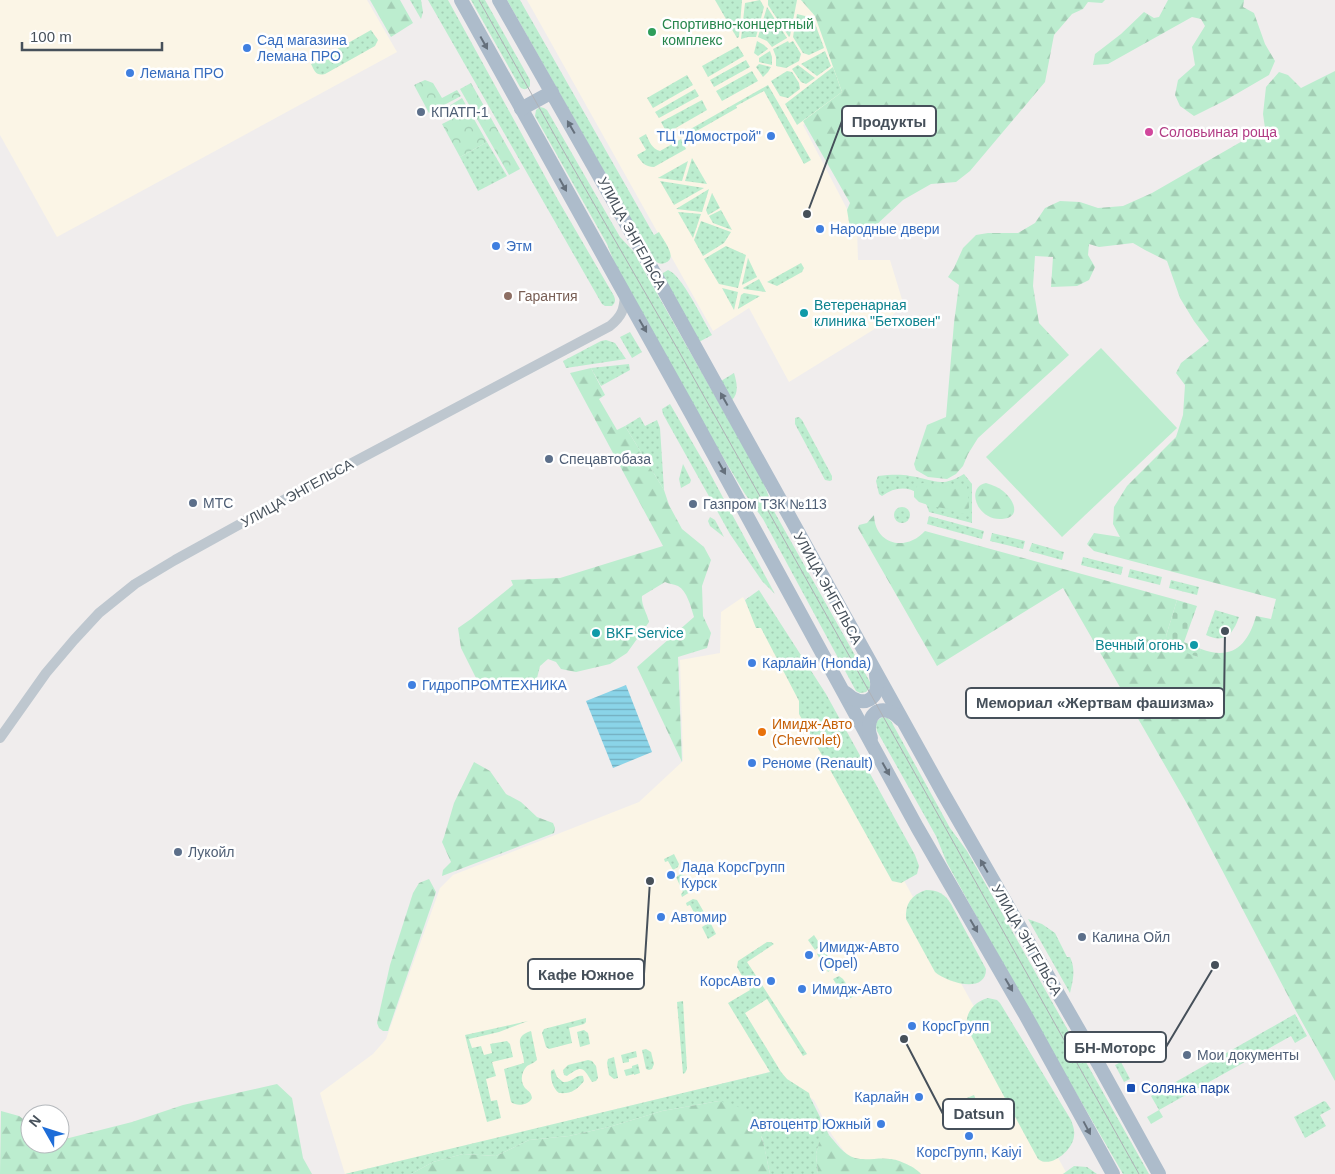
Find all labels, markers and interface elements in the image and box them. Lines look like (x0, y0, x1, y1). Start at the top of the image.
place label: Спортивно-концертный комплекс (662, 16, 814, 48)
scale bar (22, 20, 162, 52)
marker: Спортивно-концертный комплекс (646, 26, 658, 38)
text: 100 m (30, 28, 72, 45)
place label: Сад магазина Лемана ПРО (257, 32, 347, 64)
one-way arrow (480, 35, 488, 50)
marker: Сад магазина Лемана ПРО (241, 42, 253, 54)
place label: Лемана ПРО (140, 65, 224, 81)
marker: Лемана ПРО (124, 67, 136, 79)
place label: КПАТП-1 (431, 104, 489, 120)
marker: КПАТП-1 (415, 106, 427, 118)
callout: Продукты (842, 106, 936, 136)
text: Продукты (852, 113, 926, 130)
one-way arrow (567, 120, 576, 133)
place label: Соловьиная роща (1159, 124, 1277, 140)
marker: Соловьиная роща (1143, 126, 1155, 138)
place label: ТЦ "Домострой" (657, 128, 761, 144)
marker: ТЦ "Домострой" (765, 130, 777, 142)
street label: УЛИЦА ЭНГЕЛЬСА (595, 174, 670, 292)
one-way arrow (559, 178, 568, 191)
place label: Народные двери (830, 221, 940, 237)
marker: Народные двери (814, 223, 826, 235)
place label: Этм (506, 238, 532, 254)
marker: Этм (490, 240, 502, 252)
place label: Гарантия (518, 288, 578, 304)
marker: Гарантия (502, 290, 514, 302)
place label: Ветеренарная клиника "Бетховен" (814, 297, 940, 329)
marker: Ветеренарная клиника "Бетховен" (798, 307, 810, 319)
one-way arrow (638, 320, 647, 333)
one-way arrow (719, 393, 728, 406)
place label: Спецавтобаза (559, 451, 651, 467)
marker: Спецавтобаза (543, 453, 555, 465)
street label: УЛИЦА ЭНГЕЛЬСА (238, 455, 356, 530)
one-way arrow (717, 462, 726, 475)
place label: МТС (203, 495, 233, 511)
place label: Газпром ТЗК №113 (703, 496, 827, 512)
marker: МТС (187, 497, 199, 509)
marker: Газпром ТЗК №113 (687, 498, 699, 510)
street label: УЛИЦА ЭНГЕЛЬСА (791, 529, 866, 647)
place label: BKF Service (606, 625, 684, 641)
marker: BKF Service (590, 627, 602, 639)
place label: Вечный огонь (1095, 637, 1184, 653)
marker: Вечный огонь (1188, 639, 1200, 651)
place label: Карлайн (Honda) (762, 655, 871, 671)
marker: Карлайн (Honda) (746, 657, 758, 669)
place label: ГидроПРОМТЕХНИКА (422, 677, 568, 693)
marker: ГидроПРОМТЕХНИКА (406, 679, 418, 691)
callout: Мемориал «Жертвам фашизма» (966, 688, 1224, 718)
text: Мемориал «Жертвам фашизма» (976, 694, 1214, 711)
place label: Имидж-Авто (Chevrolet) (772, 716, 852, 748)
marker: Имидж-Авто (Chevrolet) (756, 726, 768, 738)
place label: Реноме (Renault) (762, 755, 873, 771)
marker: Реноме (Renault) (746, 757, 758, 769)
one-way arrow (881, 762, 890, 776)
place label: Лукойл (188, 844, 234, 860)
marker: Лукойл (172, 846, 184, 858)
place label: Лада КорсГрупп Курск (681, 859, 785, 891)
one-way arrow (980, 859, 989, 872)
marker: Лада КорсГрупп Курск (665, 869, 677, 881)
street label: УЛИЦА ЭНГЕЛЬСА (989, 882, 1066, 999)
place label: Автомир (671, 909, 727, 925)
marker: Автомир (655, 911, 667, 923)
one-way arrow (970, 919, 979, 932)
place label: Калина Ойл (1092, 929, 1170, 945)
marker: Калина Ойл (1076, 931, 1088, 943)
place label: Имидж-Авто (Opel) (819, 939, 899, 971)
marker: Имидж-Авто (Opel) (803, 949, 815, 961)
callout: Кафе Южное (528, 959, 644, 989)
text: Кафе Южное (538, 966, 634, 983)
place label: КорсАвто (700, 973, 761, 989)
marker: КорсАвто (765, 975, 777, 987)
one-way arrow (1004, 979, 1013, 992)
place label: Имидж-Авто (812, 981, 892, 997)
marker: Имидж-Авто (796, 983, 808, 995)
place label: КорсГрупп (922, 1018, 989, 1034)
marker: КорсГрупп (906, 1020, 918, 1032)
callout: БН-Моторс (1065, 1032, 1166, 1062)
text: БН-Моторс (1074, 1039, 1156, 1056)
place label: Мои документы (1197, 1047, 1299, 1063)
marker: Мои документы (1181, 1049, 1193, 1061)
place label: Солянка парк (1141, 1080, 1230, 1096)
marker: Солянка парк (1125, 1082, 1137, 1094)
place label: Карлайн (854, 1089, 909, 1105)
marker: Карлайн (913, 1091, 925, 1103)
callout: Datsun (943, 1099, 1014, 1129)
north arrow (20, 1104, 70, 1154)
text: Datsun (954, 1105, 1004, 1122)
text: N (25, 1112, 44, 1130)
place label: Автоцентр Южный (750, 1116, 871, 1132)
marker: Автоцентр Южный (875, 1118, 887, 1130)
one-way arrow (1083, 1121, 1091, 1135)
marker: КорсГрупп, Kaiyi (963, 1130, 975, 1142)
place label: КорсГрупп, Kaiyi (916, 1144, 1022, 1160)

